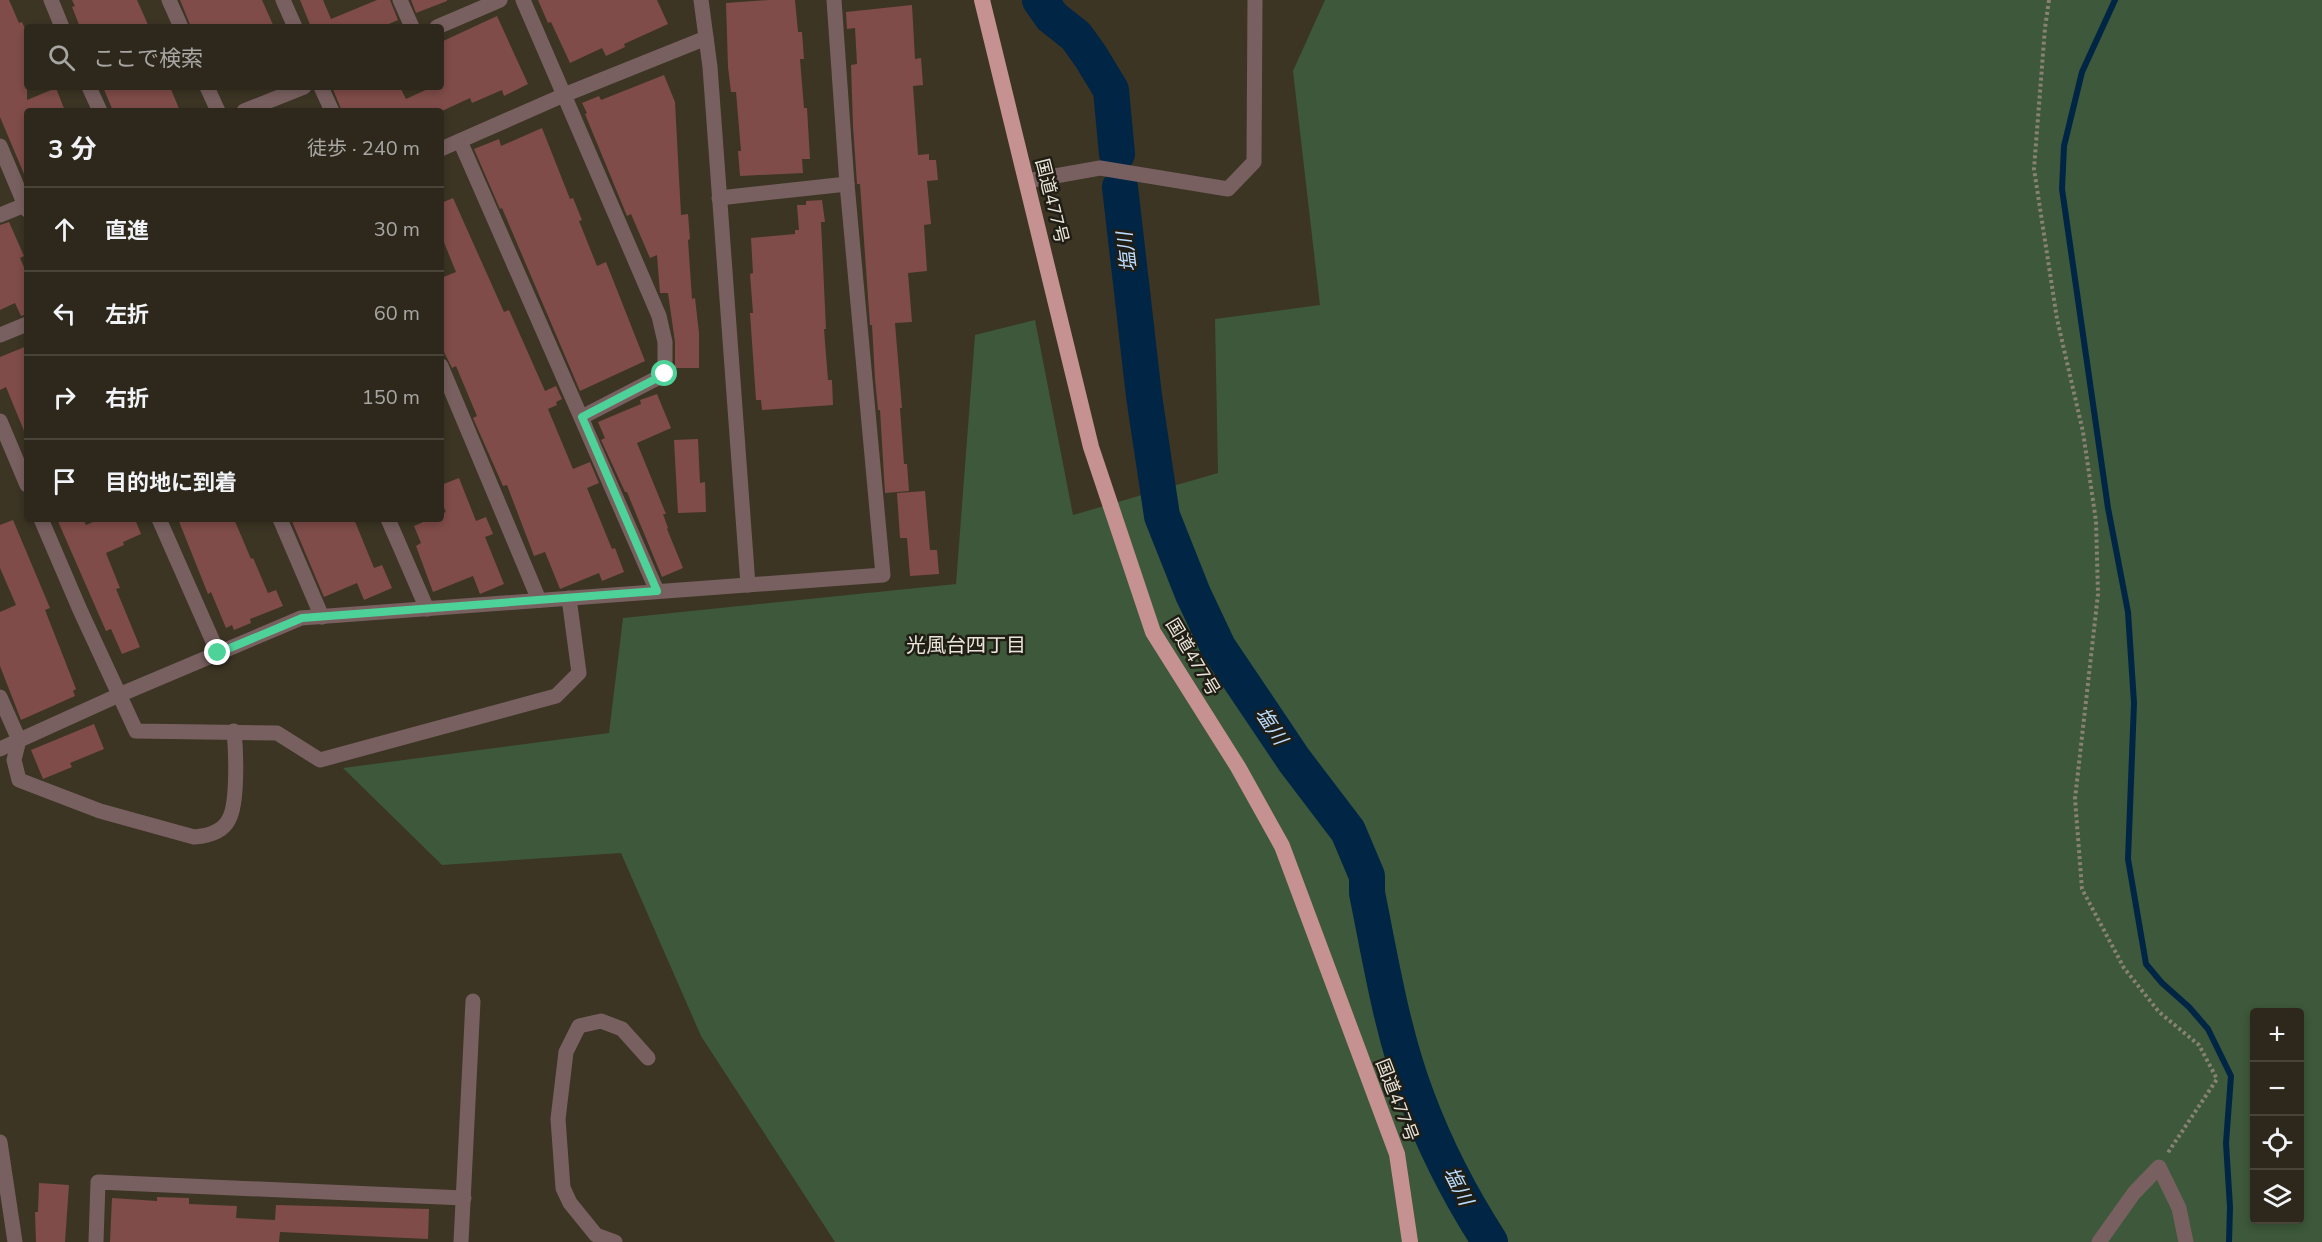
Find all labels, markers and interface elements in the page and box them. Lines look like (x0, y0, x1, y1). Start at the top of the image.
search box (24, 24, 444, 90)
icon: search (45, 41, 78, 74)
text: ここで検索 (93, 44, 203, 74)
text: 3 分 (48, 132, 97, 167)
text: 徒歩 · 240 m (307, 135, 420, 162)
street label: 国道477号 (1030, 156, 1074, 246)
icon: ahead (48, 213, 81, 246)
text: 直進 (105, 216, 149, 246)
text: 30 m (374, 216, 420, 243)
water label: 塩川 (1111, 229, 1143, 273)
icon: left (48, 297, 81, 330)
text: 左折 (105, 300, 149, 330)
text: 60 m (374, 300, 420, 327)
route start (651, 360, 677, 386)
icon: right (48, 381, 81, 414)
text: 右折 (105, 384, 149, 414)
text: 150 m (362, 384, 420, 411)
icon: arrive (48, 465, 81, 498)
text: 目的地に到着 (105, 468, 237, 498)
street label: 国道477号 (1160, 614, 1226, 700)
district label: 光風台四丁目 (906, 632, 1026, 659)
route end (204, 639, 230, 665)
water label: 塩川 (1249, 702, 1294, 752)
map controls (2250, 1008, 2304, 1224)
button: + (2250, 1008, 2304, 1062)
street label: 国道477号 (1370, 1055, 1424, 1145)
button: − (2250, 1062, 2304, 1116)
button: locate (2250, 1116, 2304, 1170)
water label: 塩川 (1437, 1162, 1480, 1212)
button: layers (2250, 1170, 2304, 1224)

